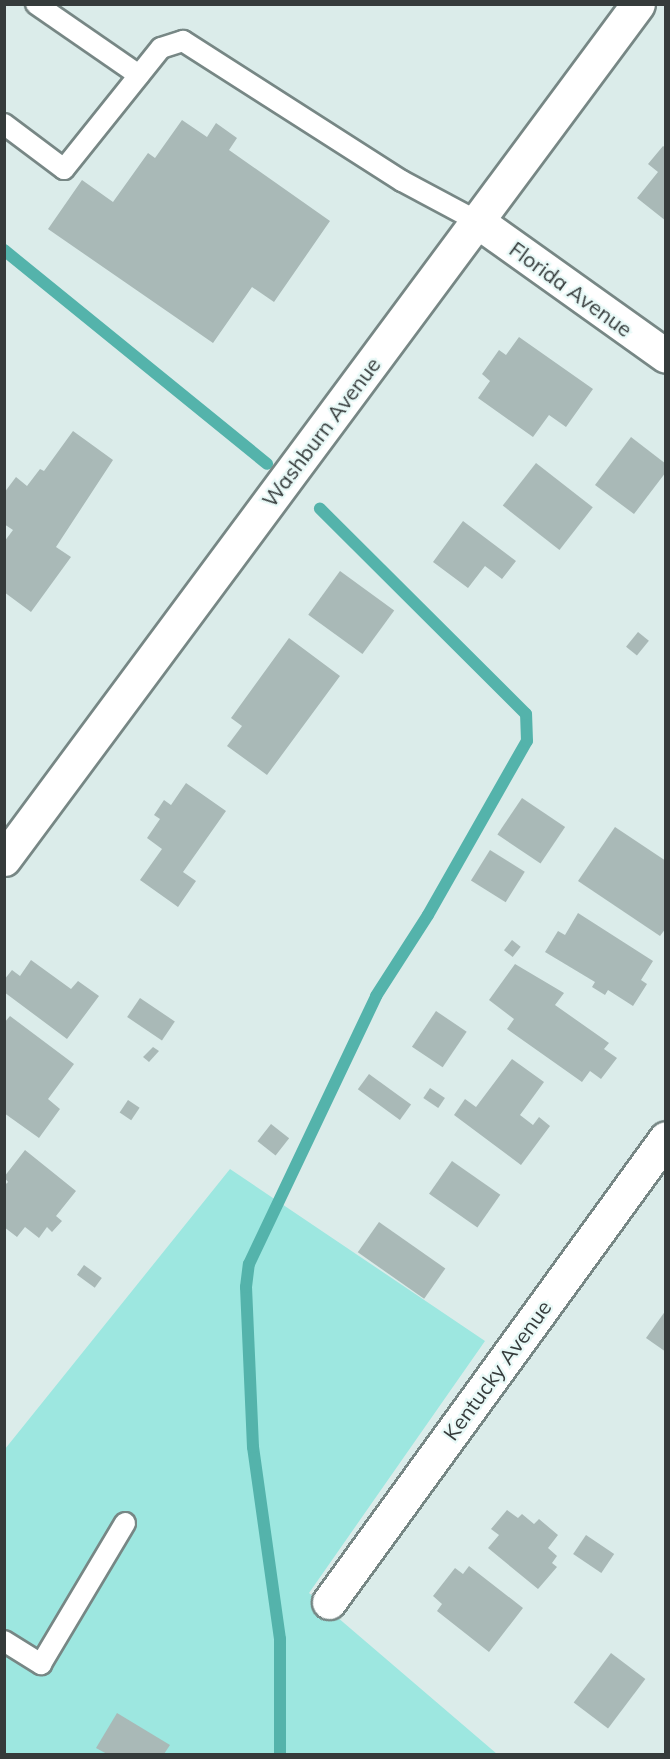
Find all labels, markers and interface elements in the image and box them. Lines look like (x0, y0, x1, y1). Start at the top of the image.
street label: Florida Avenue (505, 236, 637, 342)
street label: Washburn Avenue (257, 352, 385, 512)
street label: Kentucky Avenue (438, 1295, 556, 1445)

